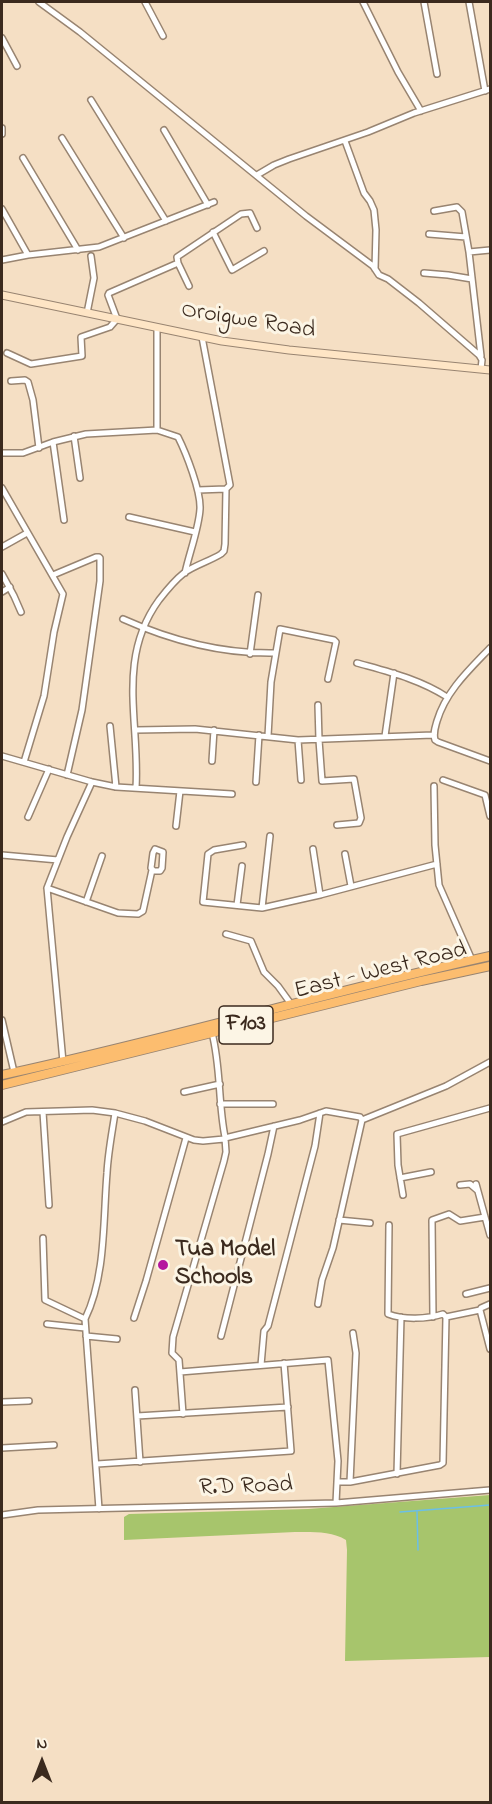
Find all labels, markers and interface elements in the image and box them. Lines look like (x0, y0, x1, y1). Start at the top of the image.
street label: Oroigwe Road (179, 297, 317, 347)
street label: East - West Road (292, 937, 470, 1007)
road number: F103 (219, 1006, 273, 1044)
place label: Tua Model Schools (175, 1237, 275, 1293)
marker: Tua Model Schools (156, 1258, 170, 1272)
street label: R.D Road (199, 1472, 293, 1504)
north arrow (12, 1732, 72, 1792)
text: N (37, 1732, 47, 1756)

